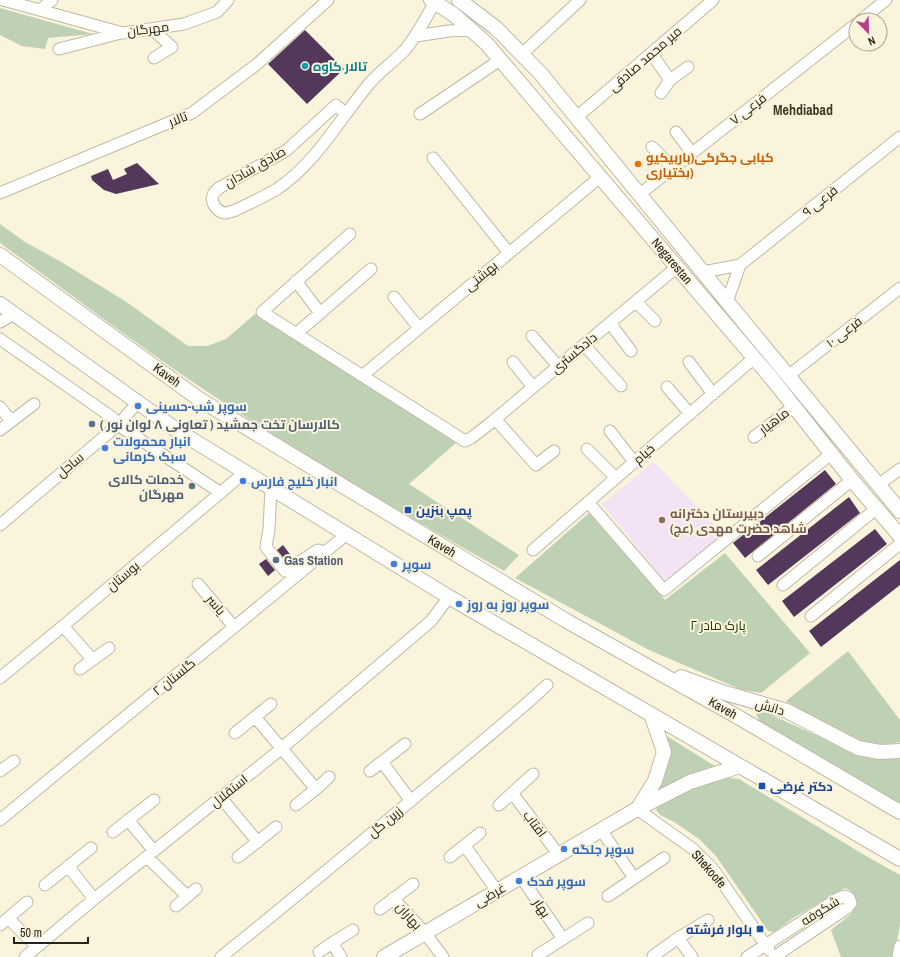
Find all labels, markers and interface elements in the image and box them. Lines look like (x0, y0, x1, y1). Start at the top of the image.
north arrow (848, 12, 888, 52)
street label: مهرگان (126, 18, 170, 40)
street label: میر محمد صادقی (605, 23, 685, 95)
text: N (866, 33, 878, 49)
place label: تالار کاوه (313, 58, 367, 75)
marker: تالار کاوه (300, 61, 310, 71)
street label: فرعی ۷ (726, 89, 770, 129)
district label: Mehdiabad (773, 101, 833, 119)
street label: تالار (165, 107, 191, 131)
street label: صادق شادان (221, 143, 289, 191)
place label: کبابی جگرکی(باربیکیو بختیاری) (646, 149, 774, 181)
marker: کبابی جگرکی(باربیکیو بختیاری) (633, 159, 643, 169)
street label: فرعی ۹ (799, 182, 841, 220)
street label: Negarestan (648, 234, 696, 288)
street label: بهشتی (461, 257, 501, 295)
street label: فرعی ۱۰ (823, 313, 865, 351)
street label: دادگستری (547, 329, 601, 377)
street label: Kaveh (150, 359, 184, 391)
place label: سوپر شب-حسینی (146, 398, 247, 416)
marker: سوپر شب-حسینی (133, 401, 143, 411)
street label: ماهیار (755, 404, 793, 439)
place label: کالارسان تخت جمشید ( تعاونی ۸ لوان نور ) (100, 416, 340, 433)
marker: کالارسان تخت جمشید ( تعاونی ۸ لوان نور ) (87, 419, 97, 429)
place label: انبار محمولات سبک کرمانی (113, 433, 191, 465)
street label: خیام (630, 440, 659, 469)
marker: انبار محمولات سبک کرمانی (100, 443, 110, 453)
street label: ساحل (53, 449, 87, 481)
place label: خدمات کالای مهرگان (108, 471, 184, 503)
place label: انبار خلیج فارس (251, 473, 338, 490)
marker: انبار خلیج فارس (238, 476, 248, 486)
marker: خدمات کالای مهرگان (187, 481, 197, 491)
place label: پمپ بنزین (416, 502, 472, 520)
marker: پمپ بنزین (403, 505, 413, 515)
place label: دبیرستان دخترانه شاهد حضرت مهدی (عج) (670, 505, 807, 537)
marker: دبیرستان دخترانه شاهد حضرت مهدی (عج) (657, 515, 667, 525)
street label: Kaveh (425, 531, 459, 561)
place label: Gas Station (284, 552, 343, 569)
marker: Gas Station (271, 555, 281, 565)
place label: سوپر (401, 556, 431, 574)
street label: بوستان (103, 557, 143, 595)
marker: سوپر (389, 559, 399, 569)
street label: یاسر (202, 590, 230, 619)
place label: سوپر روز به روز (466, 596, 549, 614)
marker: سوپر روز به روز (454, 599, 464, 609)
park label: پارک مادر ۲ (690, 617, 746, 635)
street label: گلستان ۲ (149, 655, 199, 699)
street label: Kaveh (706, 693, 740, 723)
street label: دانش (753, 695, 787, 719)
street label: استقلال (207, 771, 251, 811)
place label: دکتر غرضی (770, 778, 833, 795)
marker: دکتر غرضی (757, 781, 767, 791)
street label: زرین گل (364, 803, 406, 841)
street label: افتاب (519, 807, 551, 841)
place label: سوپر جلگه (572, 841, 634, 859)
marker: سوپر جلگه (559, 844, 569, 854)
street label: Shekoofe (688, 846, 730, 892)
place label: سوپر فدک (527, 873, 586, 891)
marker: سوپر فدک (514, 876, 524, 886)
street label: غرضی (471, 879, 509, 911)
street label: شکوفه (798, 893, 842, 929)
street label: بهار (529, 894, 554, 921)
street label: بهاران (392, 899, 426, 933)
scale bar (14, 919, 88, 945)
place label: بلوار فرشته (686, 921, 752, 938)
marker: بلوار فرشته (755, 924, 765, 934)
text: 50 m (20, 925, 42, 941)

